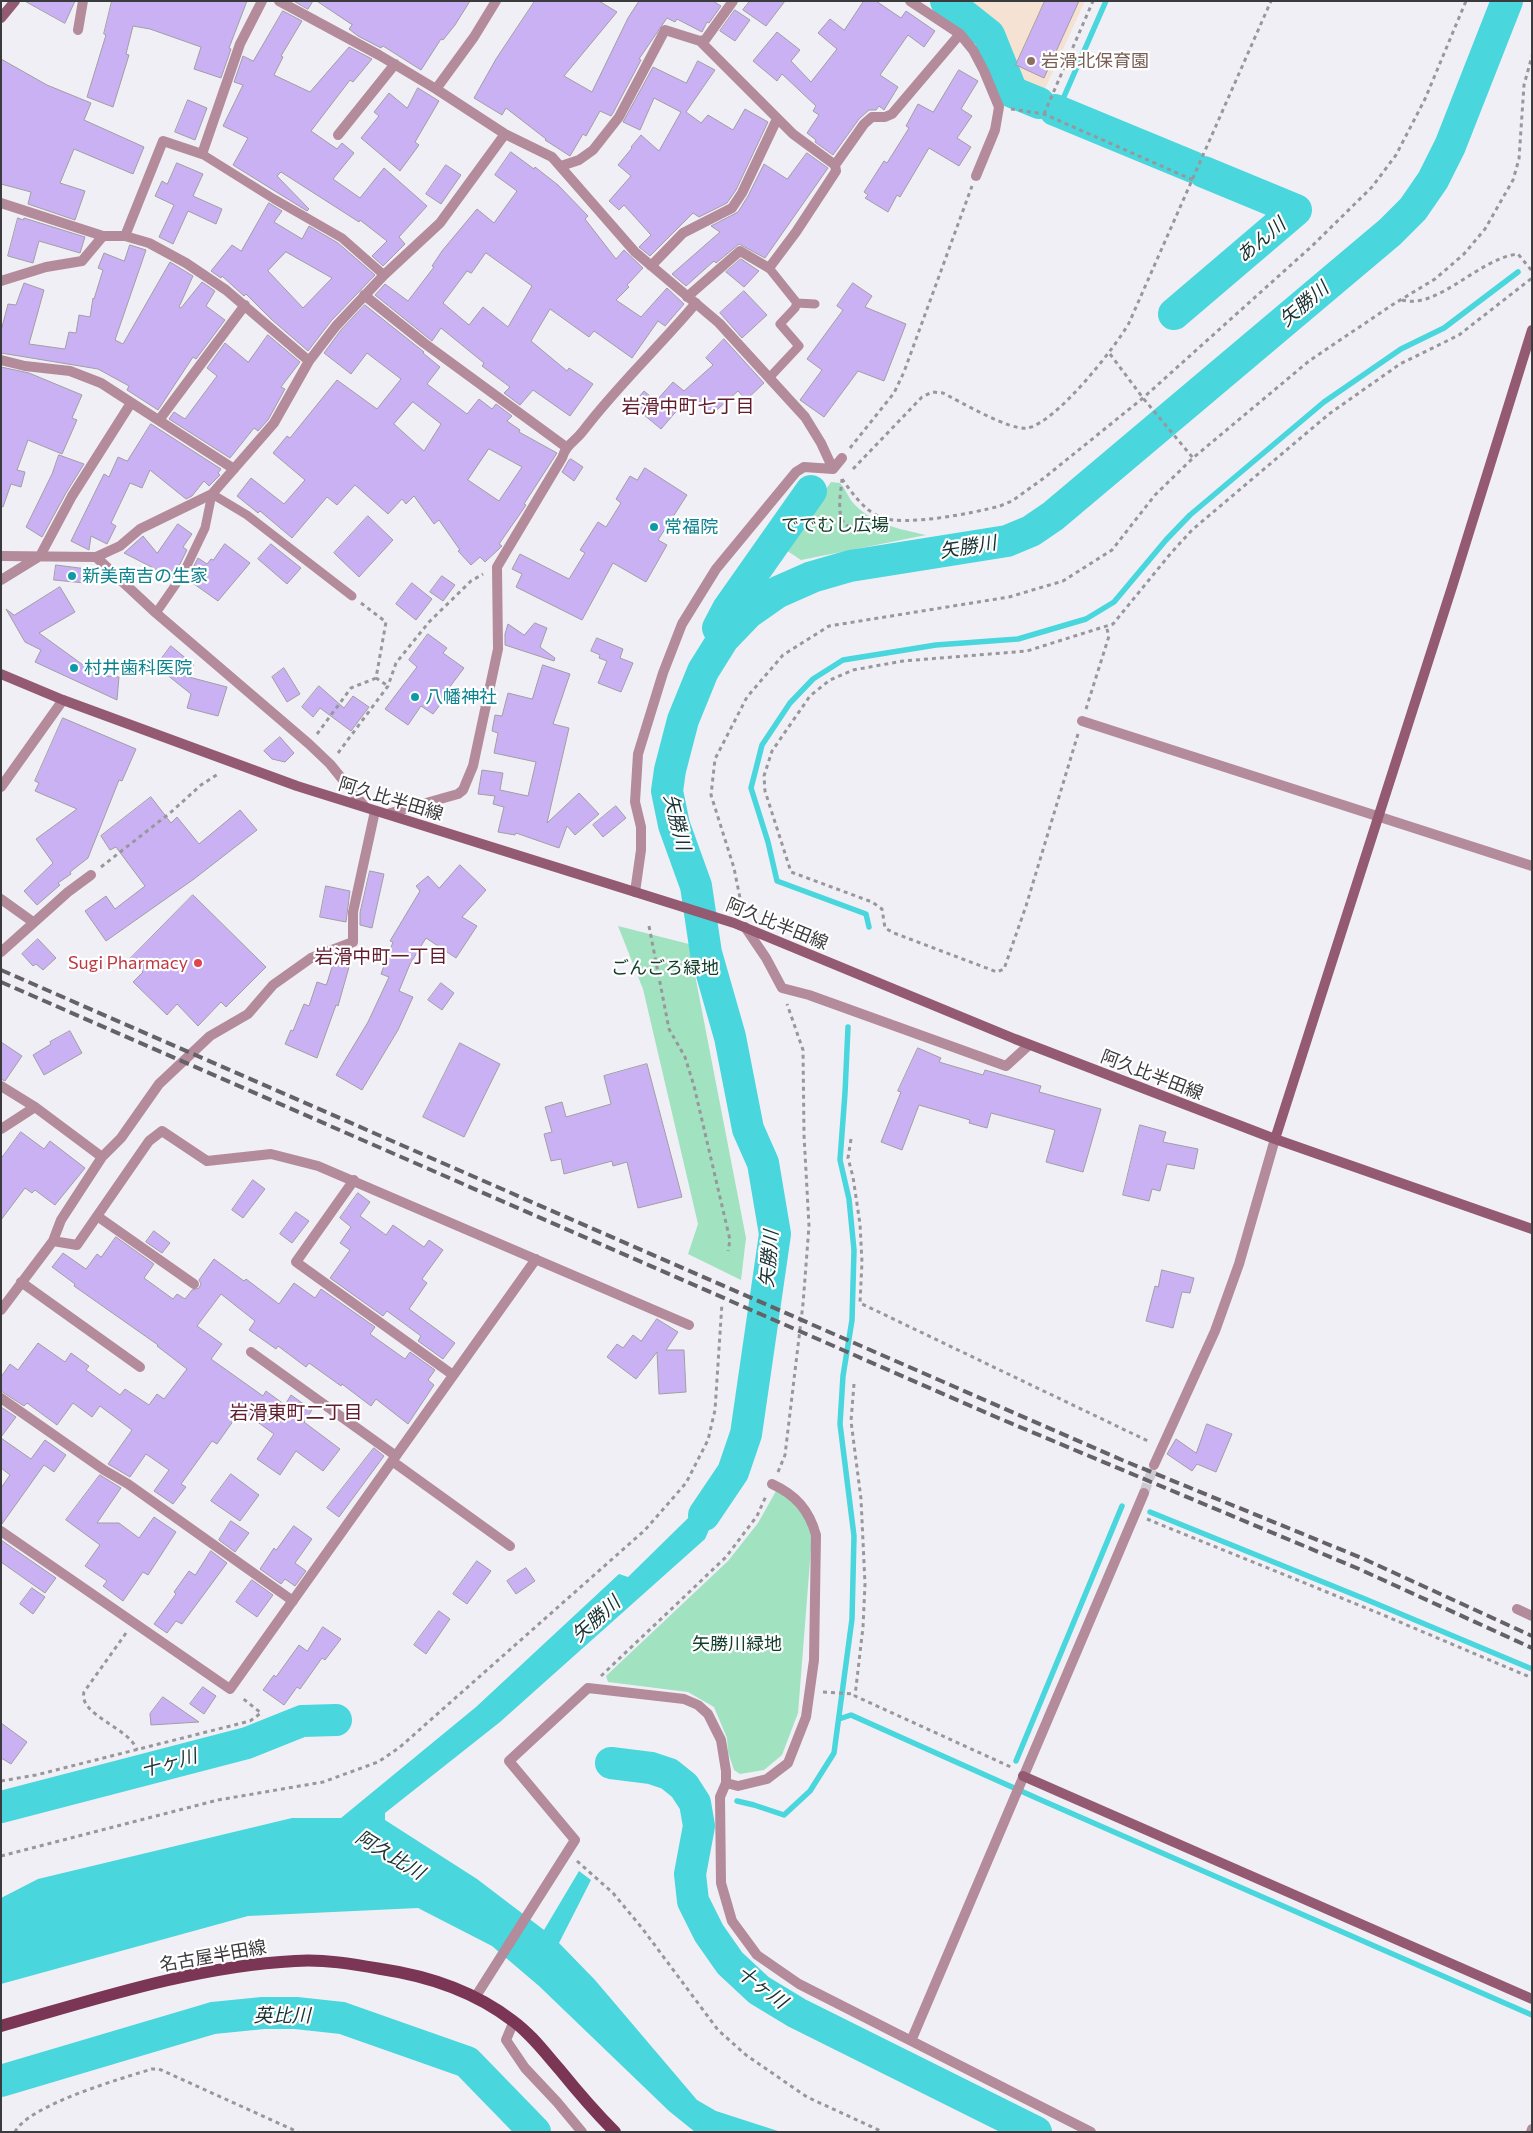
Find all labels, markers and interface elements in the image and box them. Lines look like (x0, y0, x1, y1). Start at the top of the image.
place label: 岩滑北保育園 (1041, 50, 1149, 72)
marker: 岩滑北保育園 (1025, 55, 1037, 67)
water label: あん川 (1232, 213, 1290, 267)
water label: 矢勝川 (1275, 277, 1333, 331)
district label: 岩滑中町七丁目 (622, 396, 754, 418)
park label: ででむし広場 (781, 514, 889, 536)
place label: 常福院 (664, 516, 718, 538)
marker: 常福院 (648, 521, 660, 533)
water label: 矢勝川 (938, 531, 998, 563)
place label: 新美南吉の生家 (82, 565, 208, 587)
marker: 新美南吉の生家 (66, 570, 78, 582)
place label: 村井歯科医院 (84, 657, 192, 679)
marker: 村井歯科医院 (68, 662, 80, 674)
place label: 八幡神社 (425, 686, 497, 708)
marker: 八幡神社 (409, 691, 421, 703)
street label: 阿久比半田線 (336, 773, 446, 825)
water label: 矢勝川 (659, 792, 695, 852)
street label: 阿久比半田線 (723, 894, 831, 954)
district label: 岩滑中町一丁目 (315, 946, 447, 968)
place label: Sugi Pharmacy (68, 952, 188, 974)
marker: Sugi Pharmacy (192, 957, 204, 969)
park label: ごんごろ緑地 (611, 957, 719, 979)
street label: 阿久比半田線 (1098, 1046, 1206, 1104)
water label: 矢勝川 (755, 1230, 783, 1288)
district label: 岩滑東町二丁目 (230, 1402, 362, 1424)
water label: 矢勝川 (567, 1591, 625, 1647)
park label: 矢勝川緑地 (692, 1633, 782, 1655)
water label: 十ヶ川 (139, 1745, 199, 1781)
water label: 阿久比川 (352, 1826, 428, 1884)
street label: 名古屋半田線 (158, 1936, 268, 1976)
water label: 十ヶ川 (732, 1961, 792, 2013)
water label: 英比川 (254, 2005, 310, 2027)

